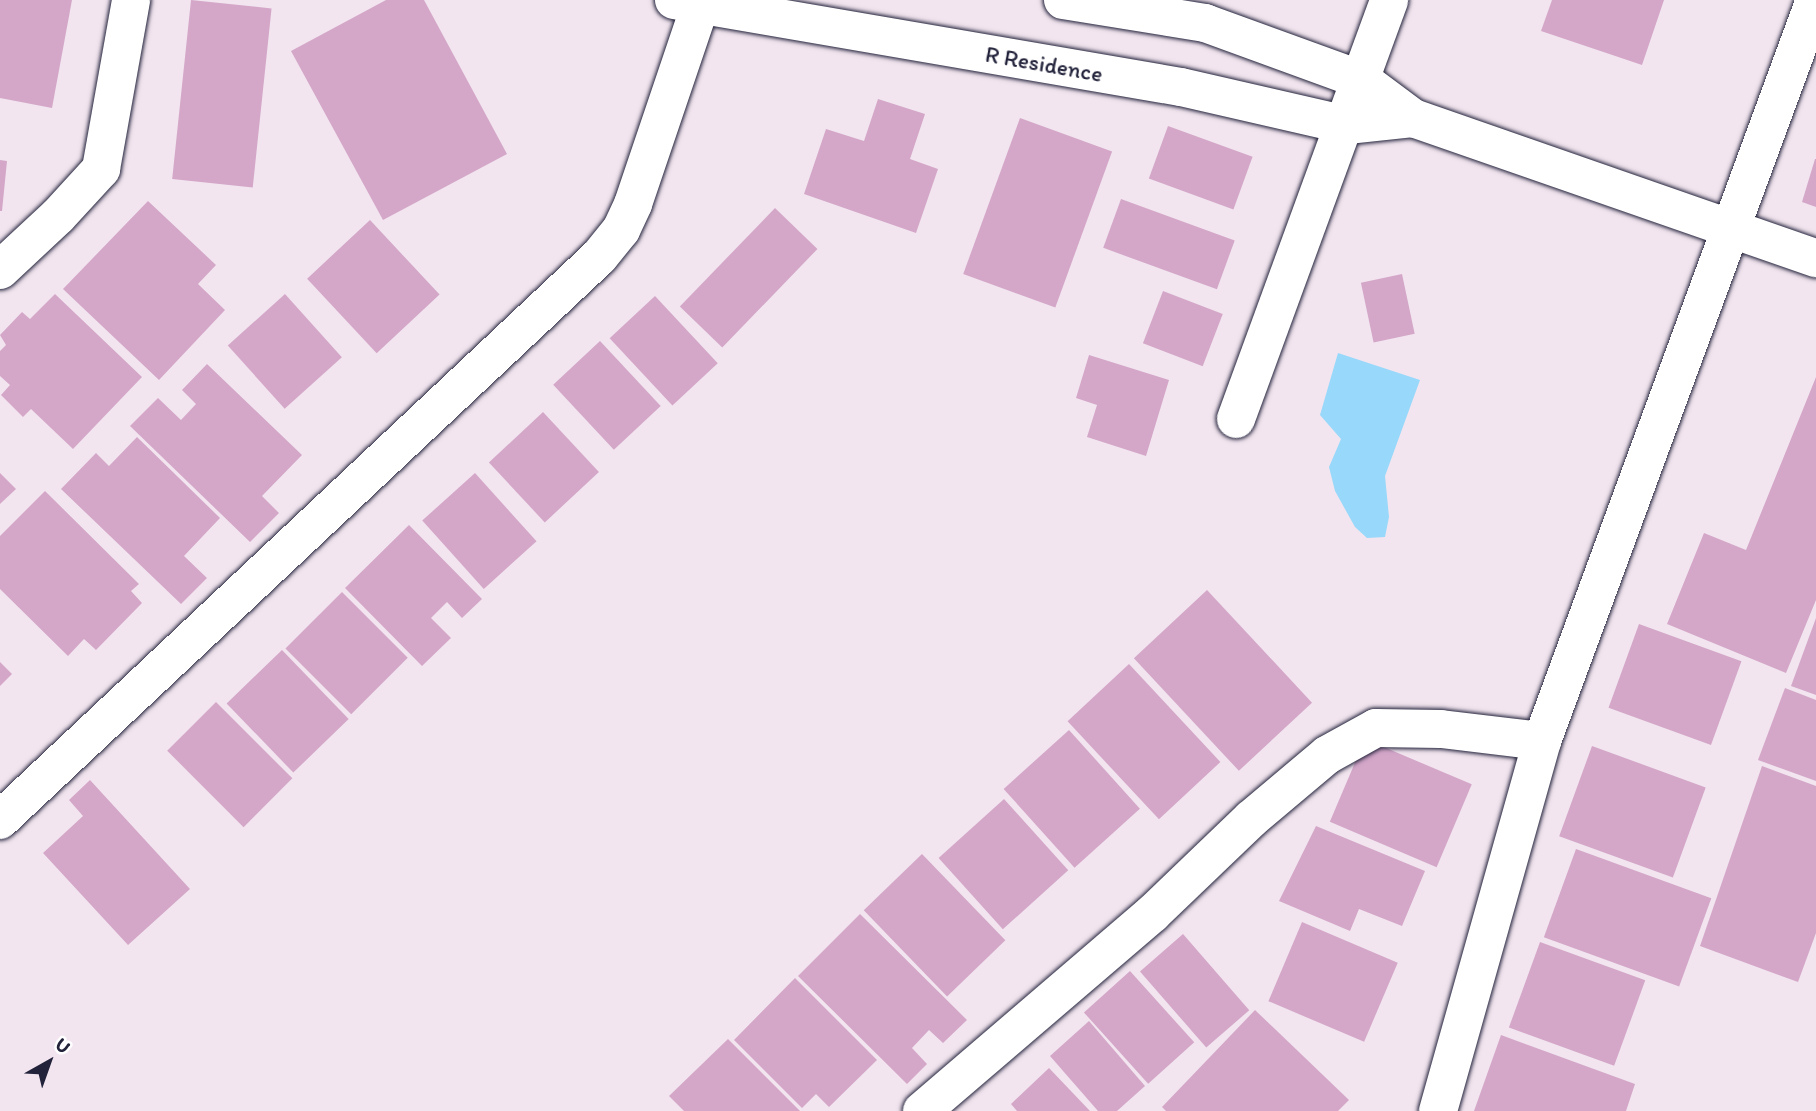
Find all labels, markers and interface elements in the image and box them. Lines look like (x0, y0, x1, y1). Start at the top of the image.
street label: R Residence (983, 40, 1105, 88)
north arrow (14, 1027, 84, 1097)
text: U (51, 1033, 75, 1058)

